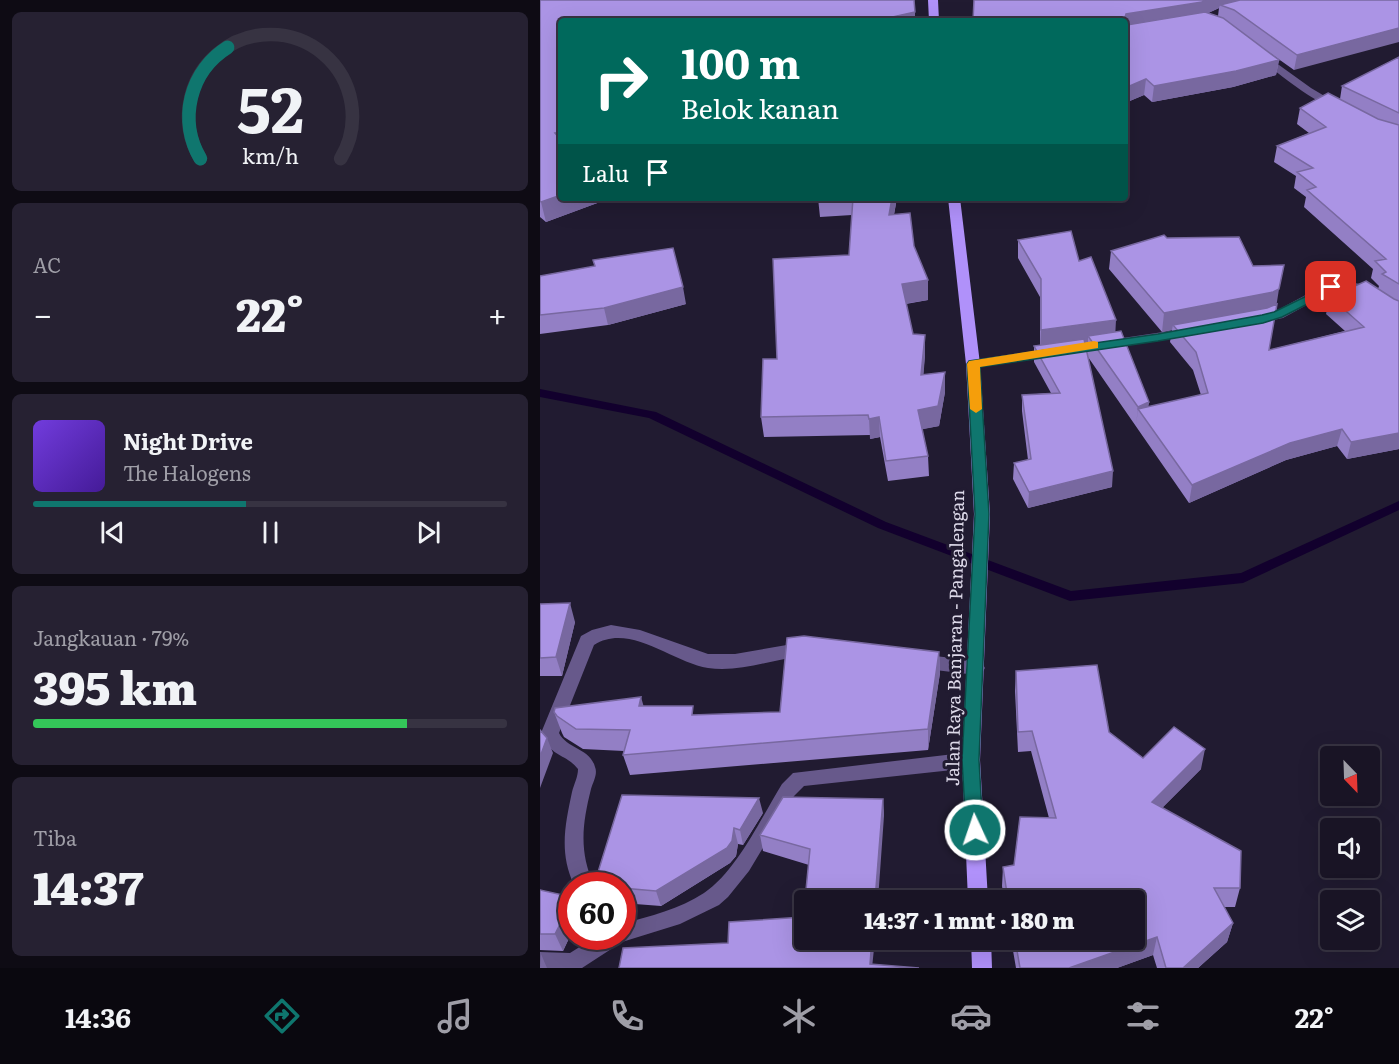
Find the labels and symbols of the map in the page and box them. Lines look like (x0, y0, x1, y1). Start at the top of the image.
pin (1305, 261, 1356, 312)
street label: Jalan Raya Banjaran - Pangalengan (938, 489, 970, 786)
north arrow (1320, 746, 1380, 806)
position arrow (943, 798, 1007, 862)
speed limit sign: 60 (558, 872, 636, 950)

